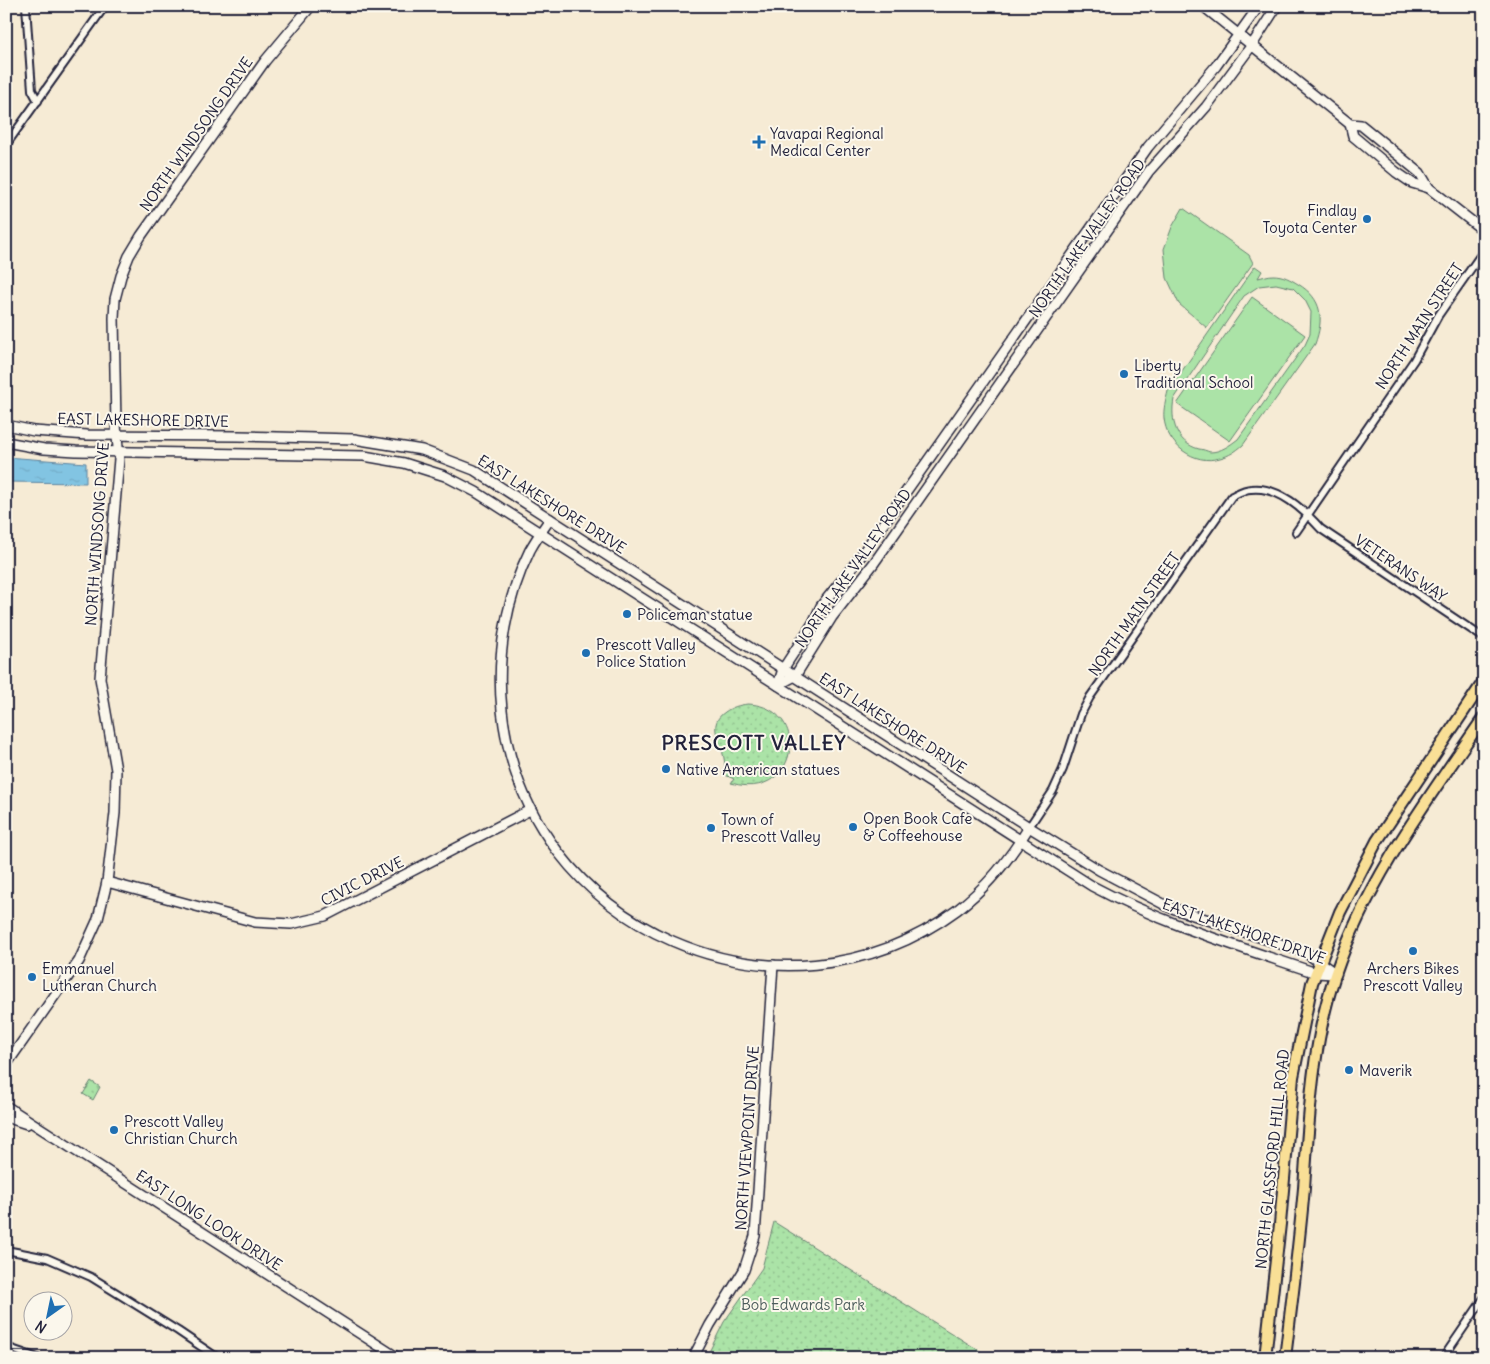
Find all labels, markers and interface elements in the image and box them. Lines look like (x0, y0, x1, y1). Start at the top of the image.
street label: NORTH WINDSONG DRIVE (135, 53, 257, 215)
place label: Yavapai Regional Medical Center (770, 124, 884, 160)
marker: Yavapai Regional Medical Center (752, 135, 766, 149)
street label: NORTH LAKE VALLEY ROAD (1025, 155, 1149, 321)
place label: Findlay Toyota Center (1262, 201, 1357, 237)
marker: Findlay Toyota Center (1361, 213, 1373, 225)
street label: NORTH MAIN STREET (1371, 259, 1467, 393)
place label: Liberty Traditional School (1134, 356, 1253, 392)
marker: Liberty Traditional School (1118, 368, 1130, 380)
street label: EAST LAKESHORE DRIVE (57, 409, 229, 431)
street label: NORTH WINDSONG DRIVE (81, 441, 113, 627)
street label: EAST LAKESHORE DRIVE (474, 451, 630, 558)
street label: NORTH LAKE VALLEY ROAD (791, 485, 915, 651)
street label: VETERANS WAY (1351, 530, 1451, 606)
street label: NORTH MAIN STREET (1084, 548, 1184, 680)
place label: Policeman statue (637, 605, 753, 624)
marker: Policeman statue (621, 608, 633, 620)
place label: Prescott Valley Police Station (596, 635, 696, 671)
marker: Prescott Valley Police Station (580, 647, 592, 659)
street label: EAST LAKESHORE DRIVE (816, 668, 970, 778)
district label: PRESCOTT VALLEY (661, 730, 847, 755)
place label: Native American statues (676, 760, 840, 779)
marker: Native American statues (660, 763, 672, 775)
place label: Open Book Cafe & Coffeehouse (863, 809, 972, 845)
place label: Town of Prescott Valley (721, 810, 821, 846)
marker: Open Book Cafe & Coffeehouse (847, 821, 859, 833)
marker: Town of Prescott Valley (705, 822, 717, 834)
street label: CIVIC DRIVE (317, 852, 407, 910)
street label: EAST LAKESHORE DRIVE (1160, 894, 1328, 968)
marker: Archers Bikes Prescott Valley (1407, 945, 1419, 957)
place label: Emmanuel Lutheran Church (42, 959, 157, 995)
place label: Archers Bikes Prescott Valley (1363, 959, 1463, 995)
marker: Emmanuel Lutheran Church (26, 971, 38, 983)
street label: NORTH VIEWPOINT DRIVE (731, 1045, 763, 1231)
street label: NORTH GLASSFORD HILL ROAD (1251, 1048, 1293, 1270)
place label: Maverik (1359, 1061, 1412, 1080)
marker: Maverik (1343, 1064, 1355, 1076)
place label: Prescott Valley Christian Church (124, 1112, 238, 1148)
marker: Prescott Valley Christian Church (108, 1124, 120, 1136)
street label: EAST LONG LOOK DRIVE (132, 1166, 286, 1275)
north arrow (22, 1292, 72, 1342)
park label: Bob Edwards Park (741, 1295, 865, 1314)
text: N (32, 1317, 50, 1337)

